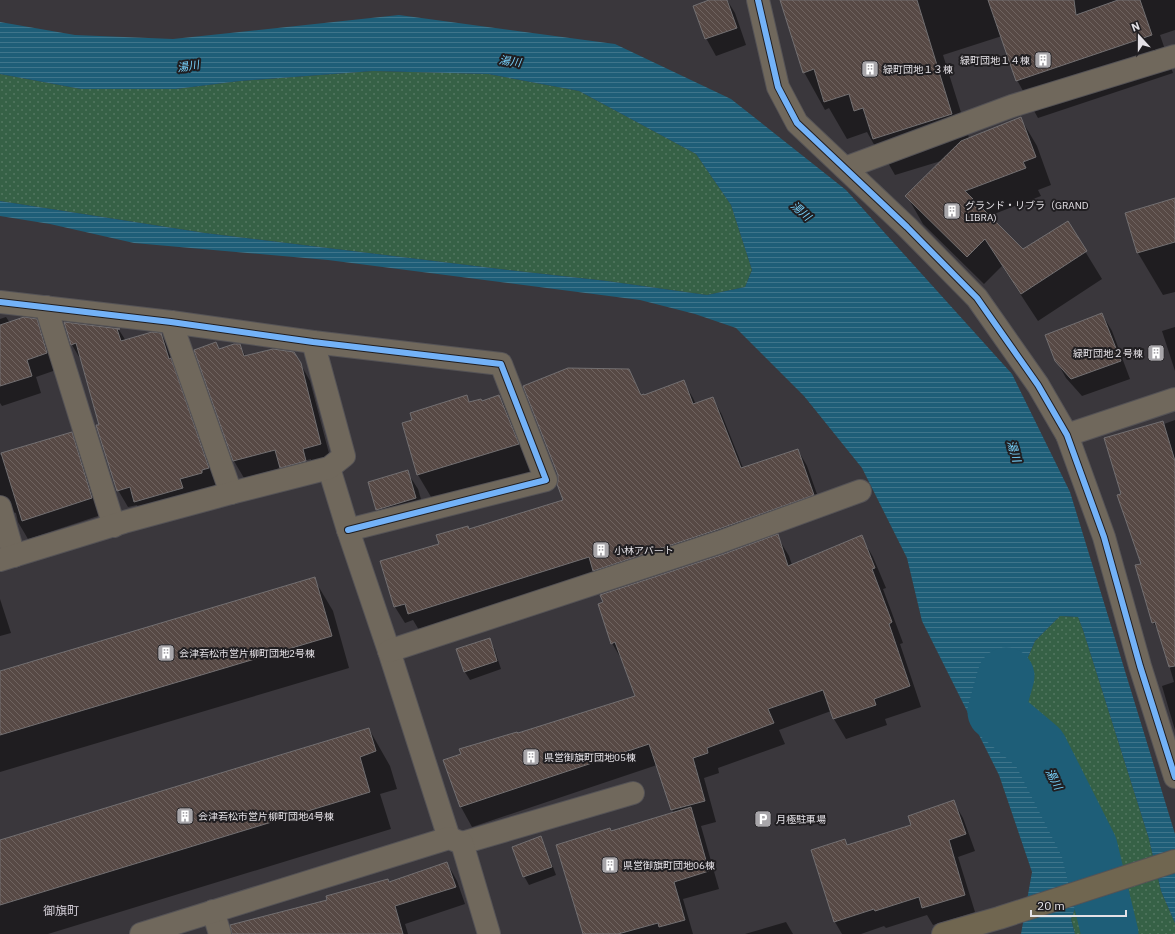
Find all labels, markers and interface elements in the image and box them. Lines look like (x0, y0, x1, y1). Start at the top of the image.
north arrow (1119, 16, 1159, 56)
text: N (1129, 19, 1142, 35)
building icon: 緑町団地１４棟 (1033, 50, 1053, 70)
water label: 湯川 (498, 53, 523, 70)
place label: 緑町団地１４棟 (960, 54, 1030, 67)
water label: 湯川 (176, 57, 201, 75)
building icon: 緑町団地１３棟 (860, 59, 880, 79)
place label: 緑町団地１３棟 (883, 63, 953, 76)
water label: 湯川 (788, 199, 815, 224)
place label: グランド・リブラ（GRAND LIBRA) (965, 199, 1089, 224)
building icon: グランド・リブラ（GRAND LIBRA) (942, 201, 962, 221)
building icon: 緑町団地２号棟 (1146, 343, 1166, 363)
place label: 緑町団地２号棟 (1073, 347, 1143, 360)
water label: 湯川 (1004, 438, 1024, 465)
building icon: 小林アパート (591, 540, 611, 560)
place label: 小林アパート (614, 544, 674, 557)
building icon: 会津若松市営片柳町団地2号棟 (156, 643, 176, 663)
place label: 会津若松市営片柳町団地2号棟 (179, 647, 315, 660)
building icon: 県営御旗町団地05棟 (521, 747, 541, 767)
place label: 県営御旗町団地05棟 (544, 751, 636, 764)
water label: 湯川 (1043, 766, 1066, 793)
building icon: 会津若松市営片柳町団地4号棟 (175, 806, 195, 826)
parking icon: 月極駐車場 (753, 809, 773, 829)
place label: 会津若松市営片柳町団地4号棟 (198, 810, 334, 823)
place label: 月極駐車場 (776, 813, 826, 826)
building icon: 県営御旗町団地06棟 (600, 855, 620, 875)
place label: 県営御旗町団地06棟 (623, 859, 715, 872)
scale bar (1031, 892, 1126, 918)
text: 20 m (1037, 898, 1065, 913)
district label: 御旗町 (43, 903, 79, 918)

